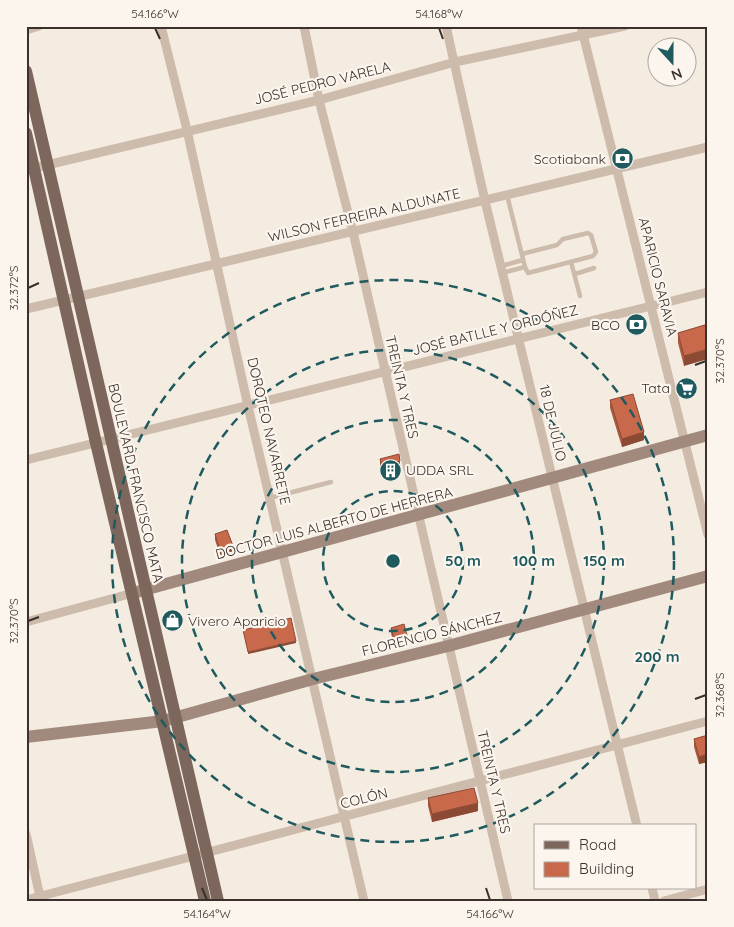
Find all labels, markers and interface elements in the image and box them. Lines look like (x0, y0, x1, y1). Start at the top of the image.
text: 54.166°W (131, 6, 179, 21)
text: 54.168°W (415, 6, 463, 21)
north arrow (646, 38, 696, 88)
street label: JOSÉ PEDRO VARELA (252, 57, 392, 109)
text: N (669, 64, 685, 84)
bank icon: Scotiabank (610, 147, 634, 171)
place label: Scotiabank (534, 150, 606, 168)
street label: WILSON FERREIRA ALDUNATE (266, 184, 462, 246)
street label: APARICIO SARAVIA (635, 216, 681, 338)
text: 32.372°S (6, 265, 21, 310)
street label: JOSÉ BATLLE Y ORDÓÑEZ (410, 301, 580, 359)
bank icon: BCO (624, 313, 648, 337)
place label: BCO (591, 316, 620, 334)
street label: TREINTA Y TRES (381, 334, 423, 441)
text: 32.370°S (712, 338, 727, 384)
street label: DOROTEO NAVARRETE (243, 356, 295, 506)
supermarket icon: Tata (674, 376, 698, 400)
place label: Tata (641, 379, 670, 397)
street label: BOULEVARD FRANCISCO MATA (104, 382, 168, 584)
street label: 18 DE JULIO (535, 383, 571, 463)
building icon: UDDA SRL (378, 458, 402, 482)
place label: UDDA SRL (406, 461, 474, 479)
street label: DOCTOR LUIS ALBERTO DE HERRERA (213, 483, 455, 563)
text: 50 m (445, 551, 481, 570)
text: 100 m (513, 551, 555, 570)
text: 150 m (583, 551, 625, 570)
centre of rings (384, 552, 402, 570)
text: 32.370°S (6, 598, 21, 644)
street label: FLORENCIO SÁNCHEZ (360, 608, 504, 660)
shop icon: Vivero Aparicio (160, 609, 184, 633)
place label: Vivero Aparicio (188, 612, 286, 630)
text: 200 m (635, 647, 680, 666)
text: 32.368°S (712, 672, 727, 718)
street label: TREINTA Y TRES (473, 729, 515, 836)
street label: COLÓN (338, 783, 390, 813)
legend (534, 824, 696, 890)
text: Road (579, 835, 616, 854)
text: Building (579, 859, 634, 878)
text: 54.164°W (183, 906, 231, 921)
text: 54.166°W (466, 906, 514, 921)

